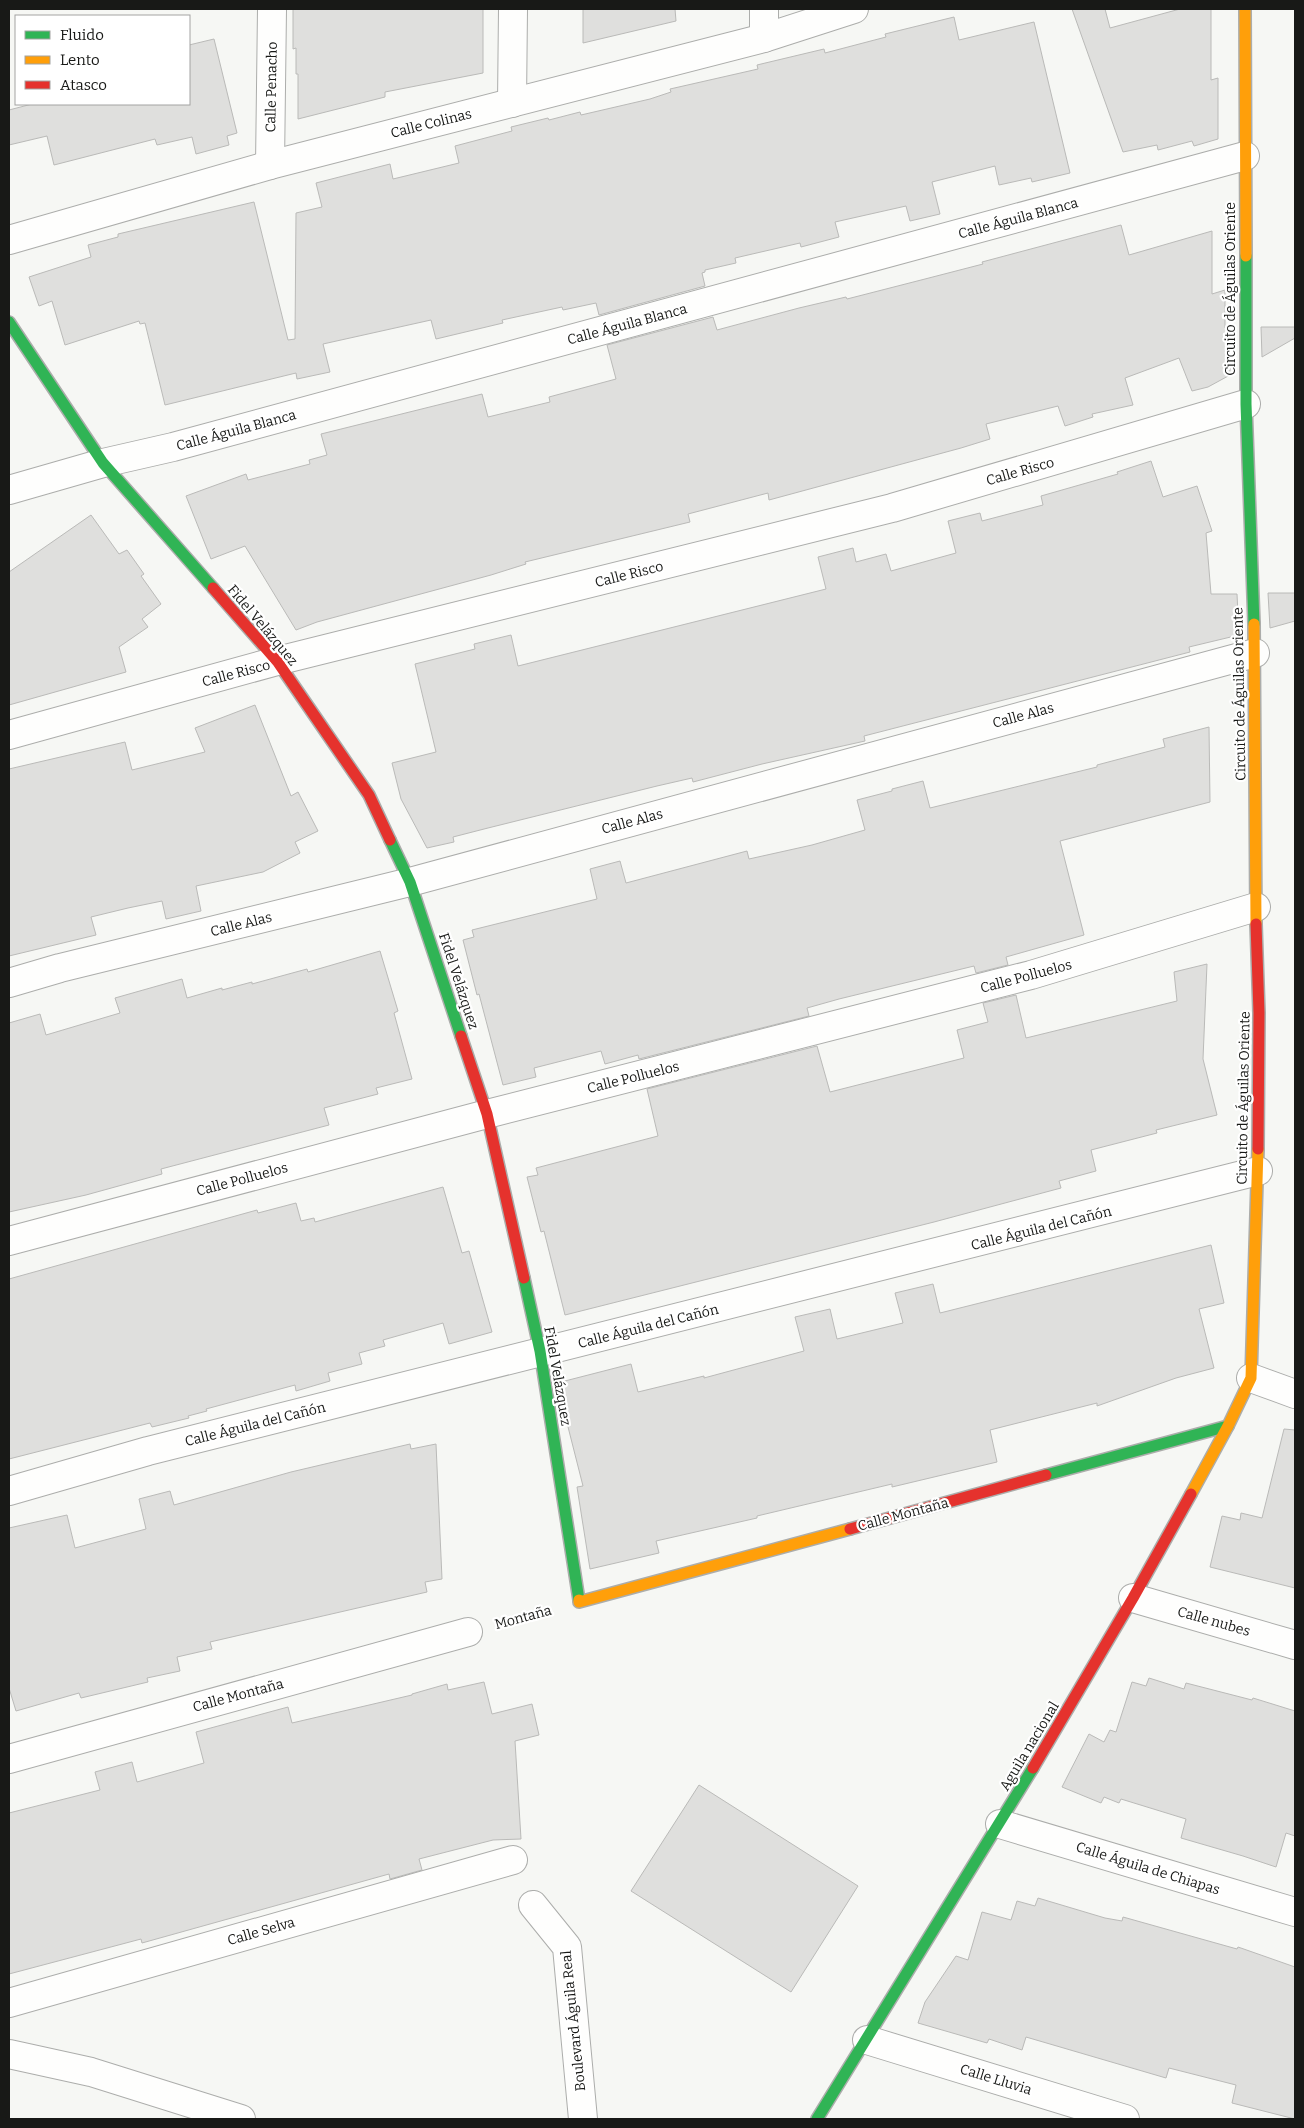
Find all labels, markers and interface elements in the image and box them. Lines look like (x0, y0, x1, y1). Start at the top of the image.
legend (15, 15, 190, 105)
text: Fluido (60, 26, 104, 44)
street label: Calle Penacho (262, 41, 281, 133)
text: Lento (60, 51, 100, 69)
text: Atasco (60, 76, 107, 94)
street label: Calle Colinas (389, 105, 473, 142)
street label: Calle Águila Blanca (956, 193, 1080, 243)
street label: Circuito de Águilas Oriente (1221, 202, 1239, 376)
street label: Calle Águila Blanca (565, 299, 689, 349)
street label: Calle Águila Blanca (174, 405, 298, 455)
street label: Calle Risco (984, 454, 1056, 489)
street label: Calle Risco (593, 558, 665, 591)
street label: Fidel Velázquez (224, 581, 302, 669)
street label: Circuito de Águilas Oriente (1228, 607, 1250, 781)
street label: Calle Risco (200, 656, 272, 691)
street label: Calle Alas (991, 699, 1056, 732)
street label: Calle Alas (600, 805, 665, 838)
street label: Calle Alas (209, 909, 274, 940)
street label: Fidel Velázquez (435, 931, 482, 1032)
street label: Calle Polluelos (978, 956, 1074, 997)
street label: Circuito de Águilas Oriente (1232, 1011, 1254, 1185)
street label: Calle Polluelos (585, 1058, 681, 1097)
street label: Calle Polluelos (194, 1159, 290, 1200)
street label: Calle Águila del Cañón (969, 1202, 1113, 1254)
street label: Calle Águila del Cañón (576, 1300, 720, 1352)
street label: Fidel Velázquez (540, 1325, 575, 1427)
street label: Calle Águila del Cañón (183, 1398, 327, 1450)
street label: Calle Montaña (856, 1494, 951, 1535)
street label: Montaña (493, 1602, 554, 1633)
street label: Calle nubes (1176, 1603, 1252, 1640)
street label: Calle Montaña (191, 1675, 286, 1716)
street label: Aguila nacional (996, 1699, 1063, 1794)
street label: Calle Águila de Chiapas (1074, 1837, 1222, 1899)
street label: Calle Selva (225, 1914, 297, 1949)
street label: Boulevard Águila Real (557, 1950, 589, 2092)
street label: Calle Lluvia (958, 2061, 1034, 2099)

